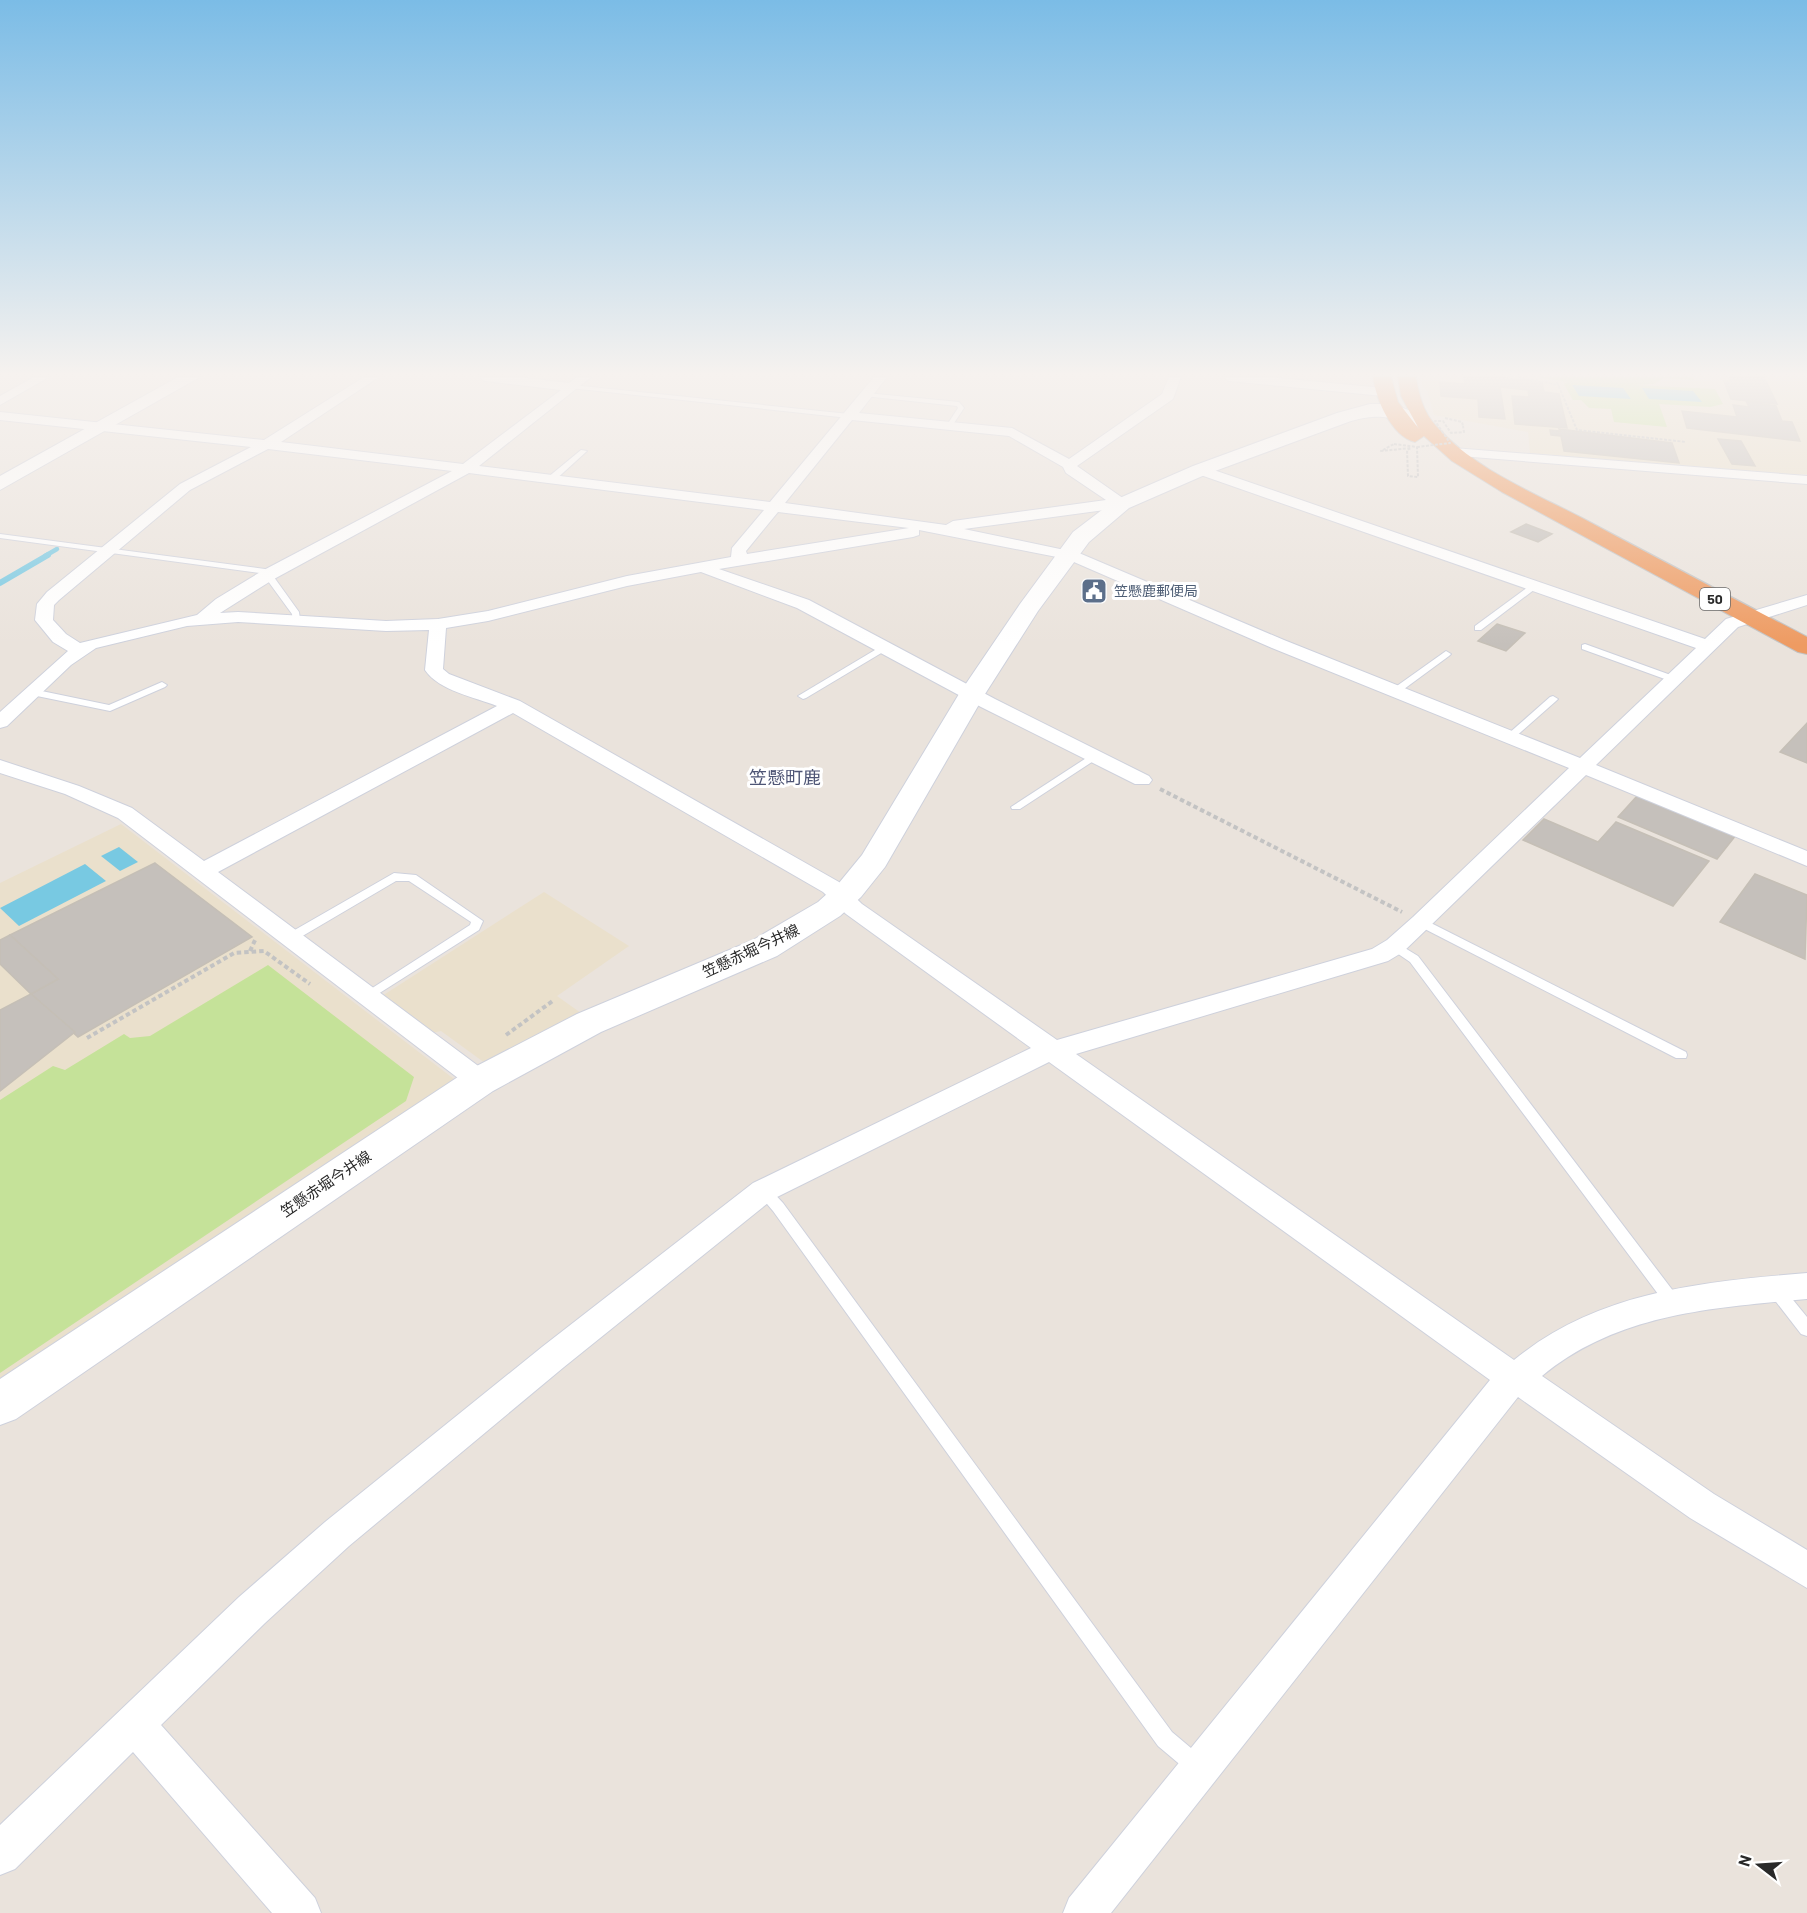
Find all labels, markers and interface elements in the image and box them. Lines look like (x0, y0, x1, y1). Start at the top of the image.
public building icon: 笠懸鹿郵便局 (1079, 576, 1109, 606)
place label: 笠懸鹿郵便局 (1114, 582, 1198, 599)
road number: 50 (1700, 588, 1730, 610)
district label: 笠懸町鹿 (749, 766, 821, 788)
street label: 笠懸赤堀今井線 (699, 920, 802, 980)
street label: 笠懸赤堀今井線 (277, 1146, 374, 1220)
north arrow (1729, 1835, 1789, 1895)
text: N (1734, 1853, 1755, 1868)

